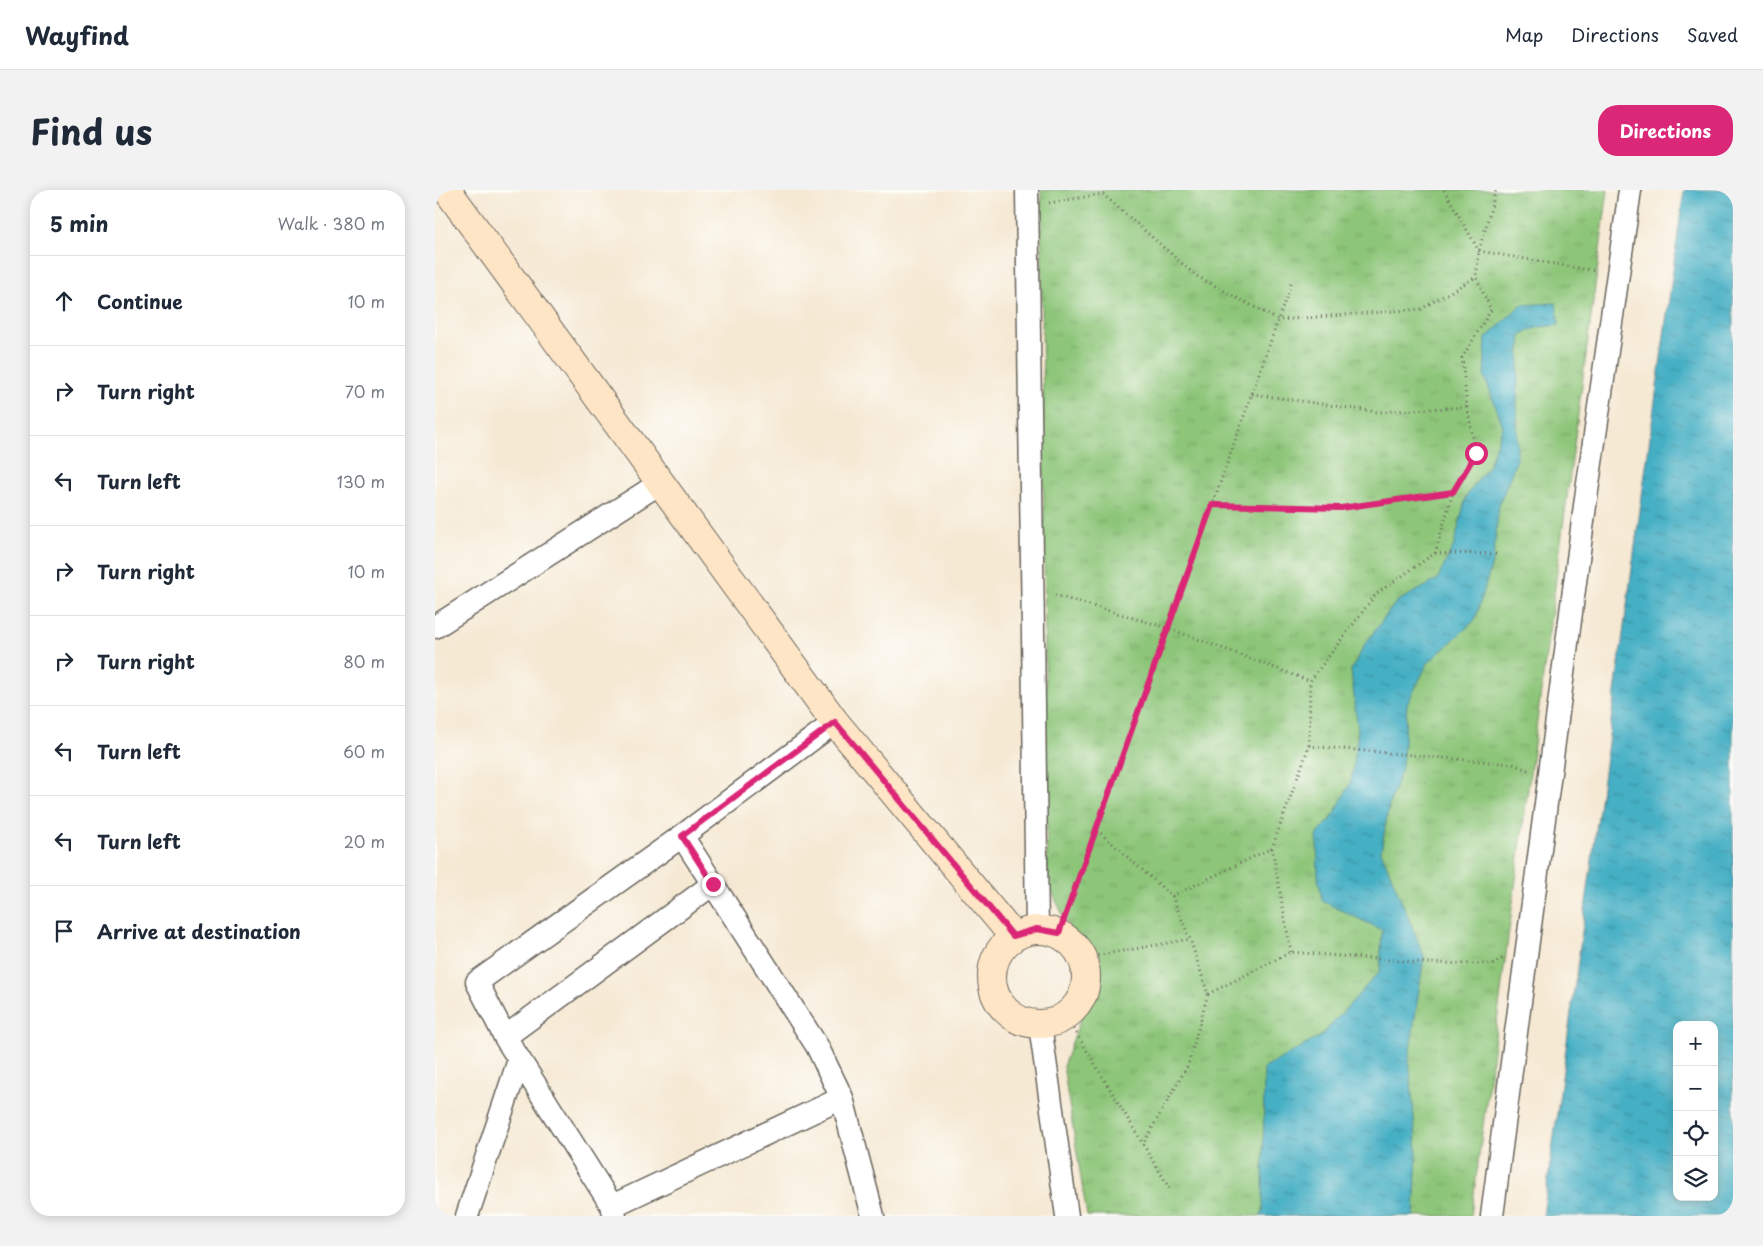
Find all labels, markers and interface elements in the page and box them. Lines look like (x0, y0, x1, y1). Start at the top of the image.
text: Wayfind (25, 17, 129, 53)
text: Map (1505, 21, 1543, 48)
text: Directions (1571, 21, 1659, 48)
text: Saved (1687, 21, 1738, 48)
text: Find us (30, 104, 152, 157)
button: Directions (1598, 105, 1733, 156)
text: 5 min (50, 207, 108, 239)
text: Walk · 380 m (278, 211, 385, 235)
icon: ahead (50, 287, 78, 315)
text: Continue (97, 287, 183, 315)
text: 10 m (348, 289, 385, 313)
icon: right (50, 377, 78, 405)
text: Turn right (97, 377, 195, 405)
text: 70 m (345, 379, 385, 403)
route start (1465, 442, 1488, 465)
icon: left (50, 467, 78, 495)
text: Turn left (97, 467, 181, 495)
text: 130 m (337, 469, 385, 493)
icon: right (50, 557, 78, 585)
text: Turn right (97, 557, 195, 585)
text: 10 m (348, 559, 385, 583)
icon: right (50, 647, 78, 675)
text: Turn right (97, 647, 195, 675)
text: 80 m (343, 649, 385, 673)
icon: left (50, 737, 78, 765)
text: Turn left (97, 737, 181, 765)
text: 60 m (343, 739, 385, 763)
icon: left (50, 827, 78, 855)
text: Turn left (97, 827, 181, 855)
text: 20 m (344, 829, 385, 853)
route end (702, 873, 725, 896)
icon: arrive (50, 917, 78, 945)
text: Arrive at destination (97, 917, 301, 945)
map controls (1673, 1021, 1718, 1201)
button: + (1673, 1021, 1718, 1066)
button: − (1673, 1066, 1718, 1111)
button: locate (1673, 1111, 1718, 1156)
button: layers (1673, 1156, 1718, 1201)

